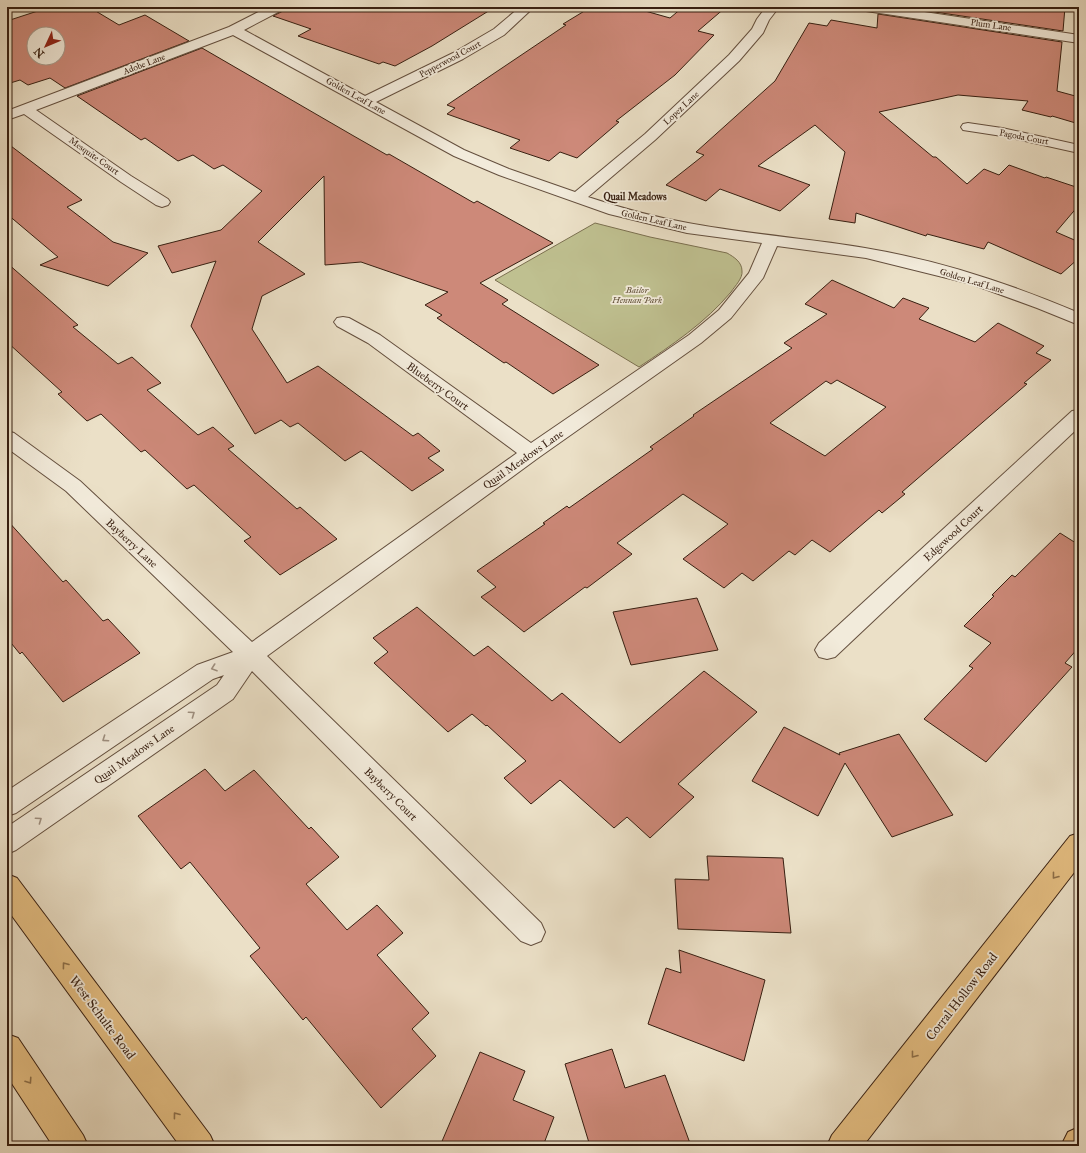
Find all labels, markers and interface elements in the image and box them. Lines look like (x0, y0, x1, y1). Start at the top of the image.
street label: Plum Lane (970, 16, 1012, 33)
north arrow (26, 26, 66, 66)
street label: Pepperwood Court (417, 37, 483, 79)
text: N (31, 44, 47, 60)
street label: Adobe Lane (120, 50, 167, 77)
street label: Golden Leaf Lane (324, 75, 388, 117)
street label: Lopez Lane (661, 88, 701, 127)
street label: Pagoda Court (998, 126, 1050, 148)
street label: Mesquite Court (67, 134, 122, 178)
district label: Quail Meadows (603, 191, 667, 204)
street label: Golden Leaf Lane (620, 207, 688, 232)
street label: Golden Leaf Lane (939, 265, 1006, 296)
park label: Bailor Hennan Park (611, 284, 662, 305)
street label: Blueberry Court (404, 360, 471, 413)
street label: Quail Meadows Lane (481, 427, 566, 492)
street label: Edgewood Court (921, 502, 986, 564)
street label: Bayberry Lane (103, 516, 161, 571)
one-way arrow (211, 664, 218, 672)
one-way arrow (188, 711, 195, 719)
street label: Quail Meadows Lane (92, 722, 177, 787)
one-way arrow (103, 734, 110, 741)
street label: Bayberry Court (361, 765, 420, 824)
one-way arrow (35, 817, 42, 825)
one-way arrow (1053, 872, 1060, 879)
street label: Corral Hollow Road (922, 949, 1001, 1044)
one-way arrow (63, 963, 70, 970)
street label: West Schulte Road (66, 973, 139, 1063)
one-way arrow (912, 1051, 919, 1058)
one-way arrow (24, 1077, 32, 1084)
one-way arrow (174, 1112, 181, 1119)

